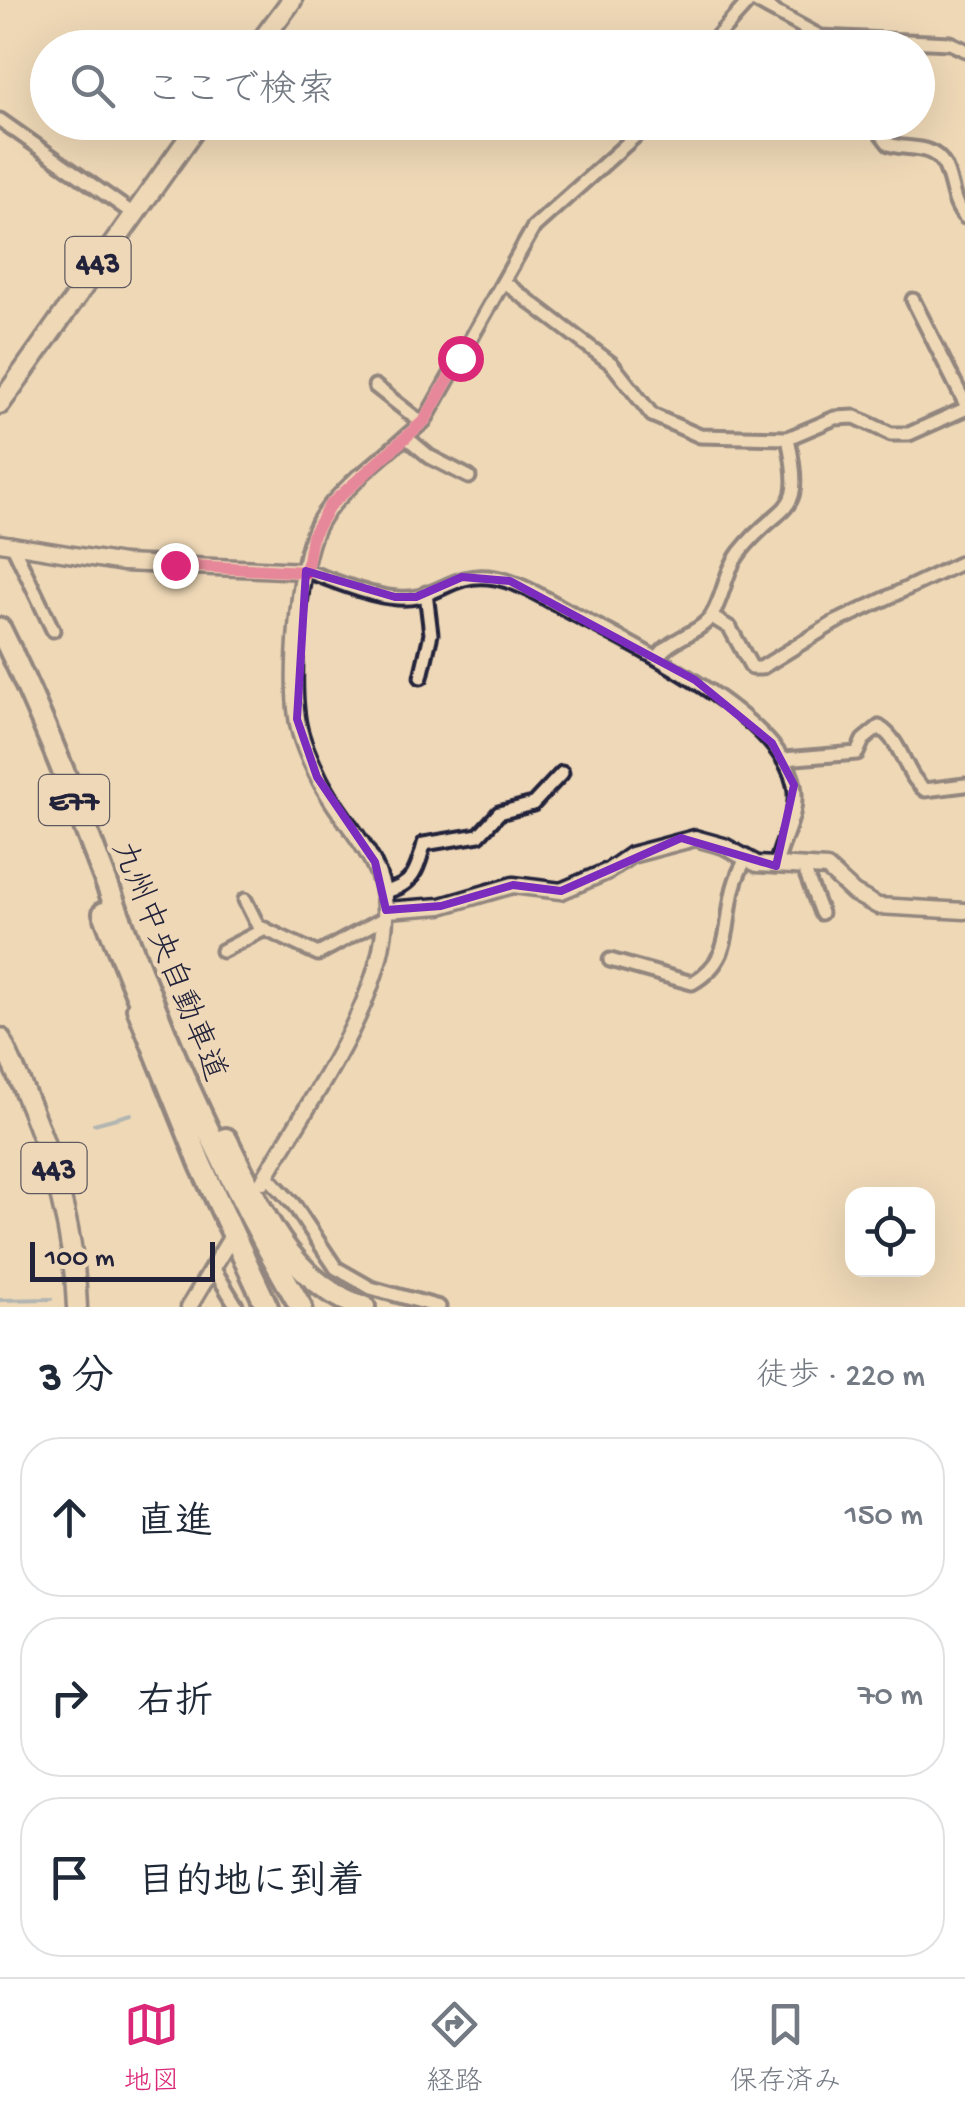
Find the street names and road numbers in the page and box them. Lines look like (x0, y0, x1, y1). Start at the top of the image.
road number: 443 (66, 237, 130, 287)
road number: E77 (39, 775, 109, 825)
street label: 九州中央自動車道 (101, 835, 234, 1088)
road number: 443 (22, 1143, 86, 1193)

